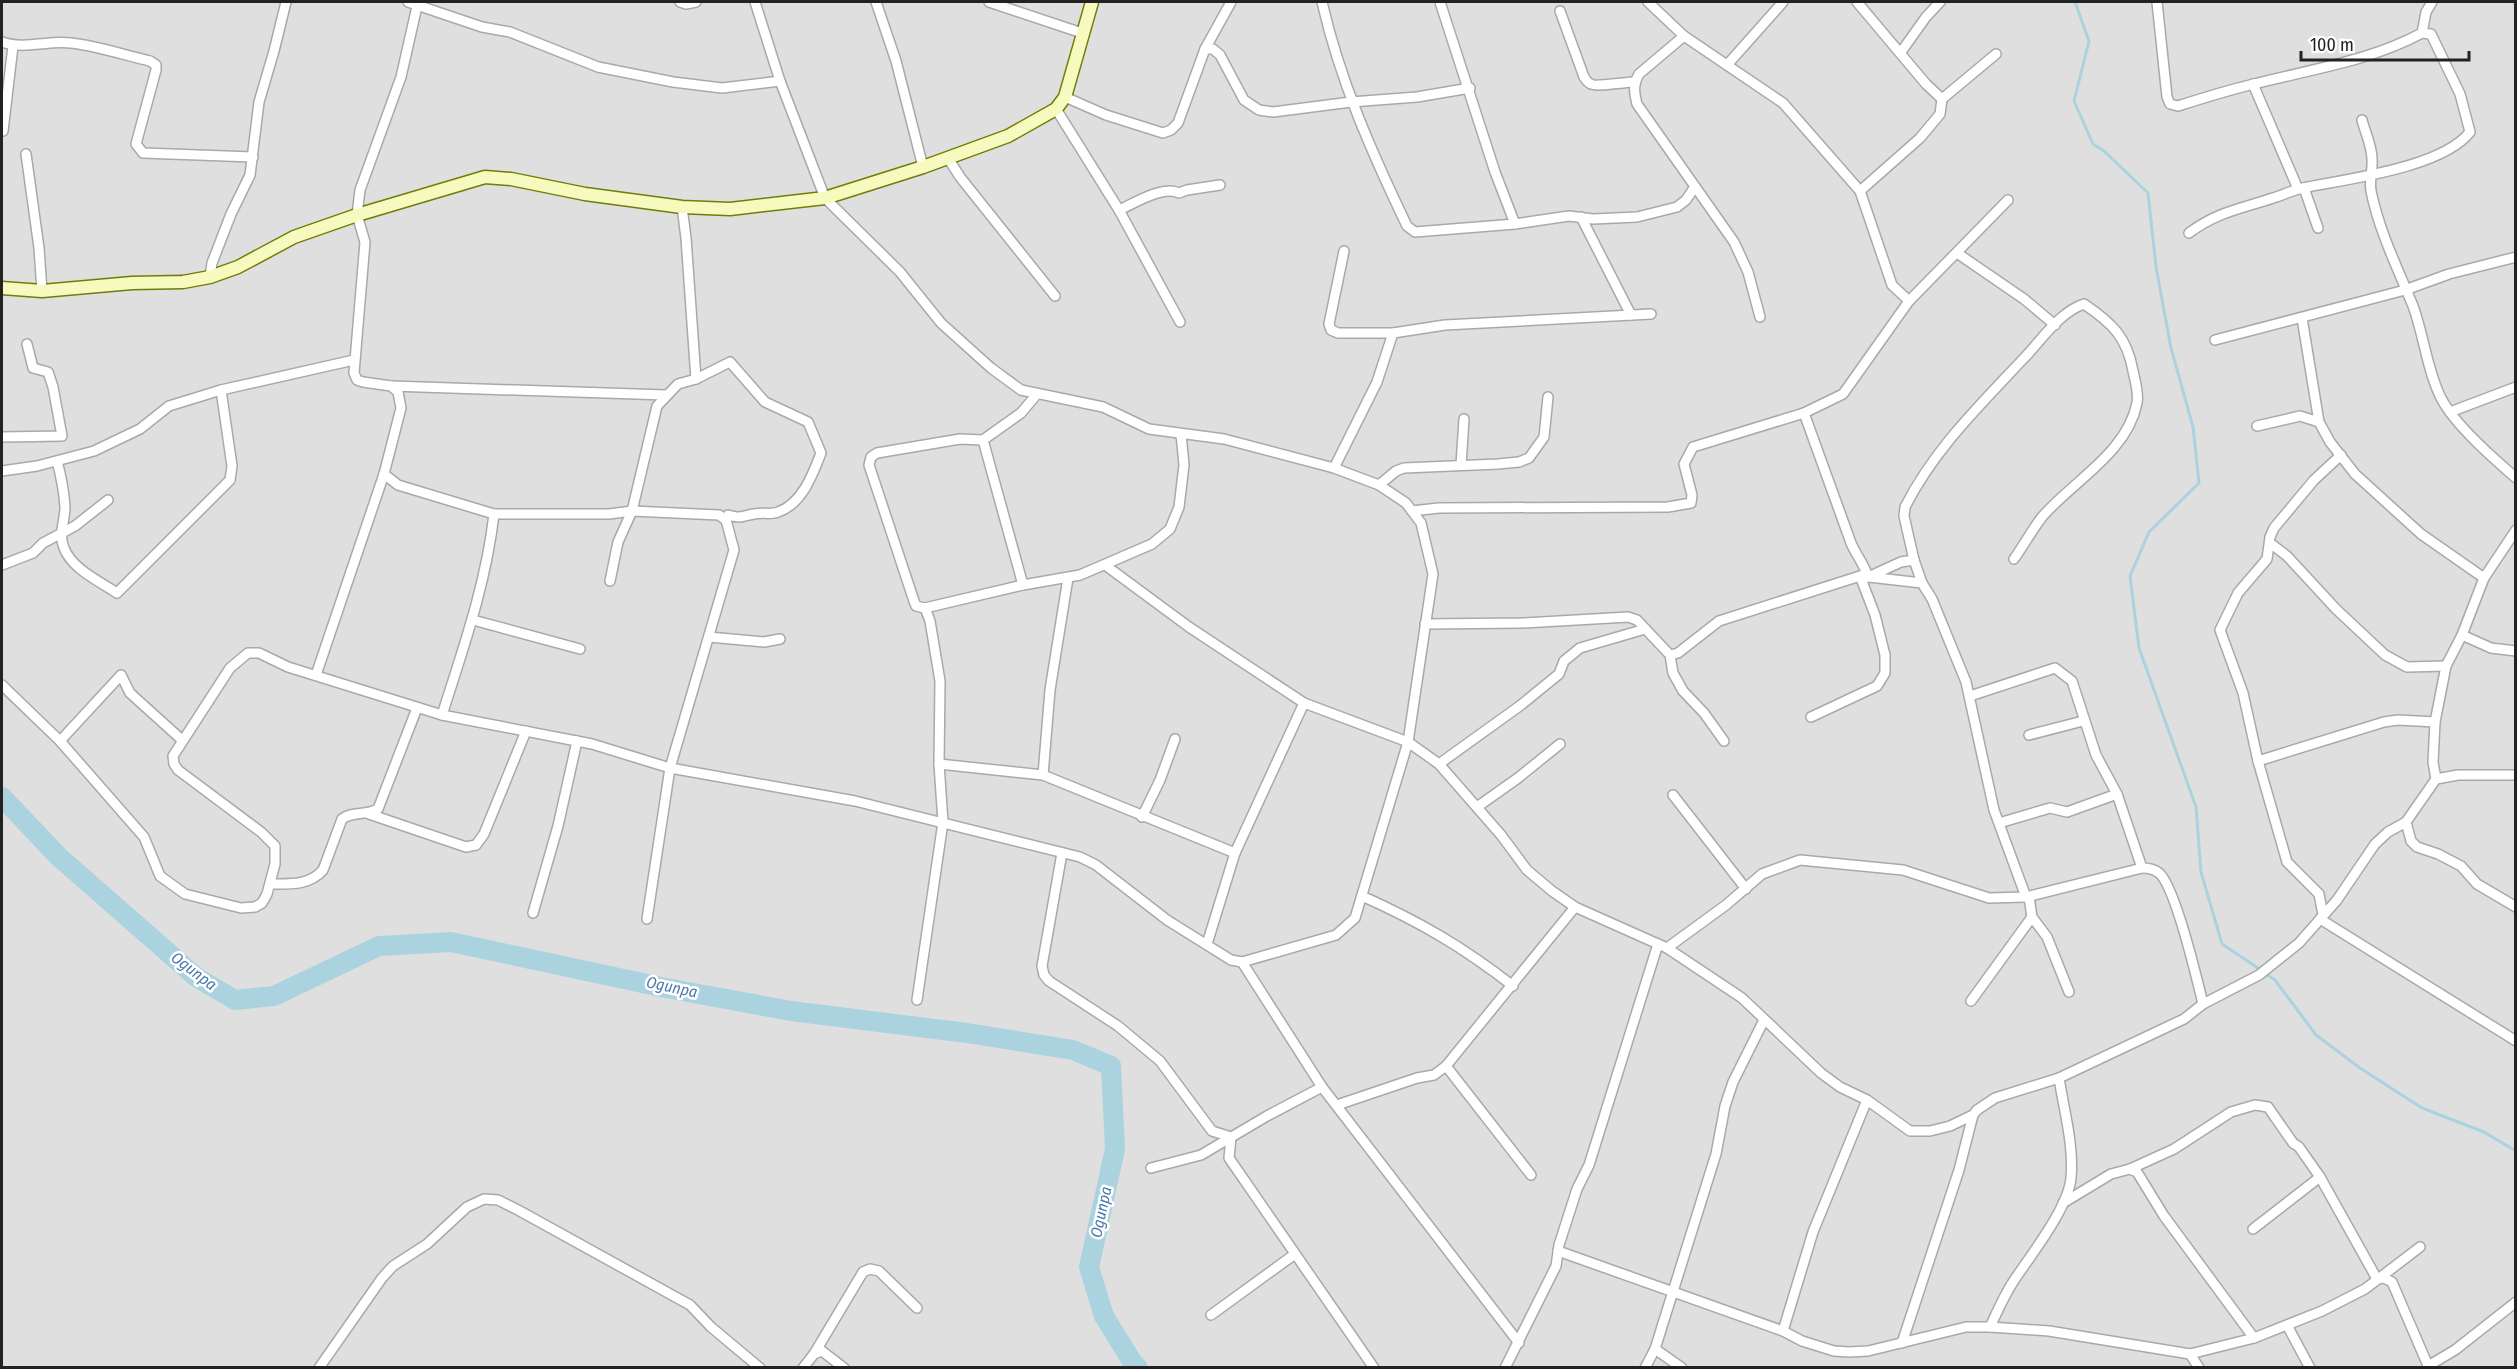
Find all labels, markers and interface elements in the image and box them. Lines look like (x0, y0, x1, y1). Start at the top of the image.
scale bar (2301, 24, 2469, 62)
text: 100 m (2310, 34, 2354, 56)
water label: Ogunpa (168, 948, 220, 994)
water label: Ogunpa (645, 972, 699, 1002)
water label: Ogunpa (1086, 1185, 1116, 1239)

